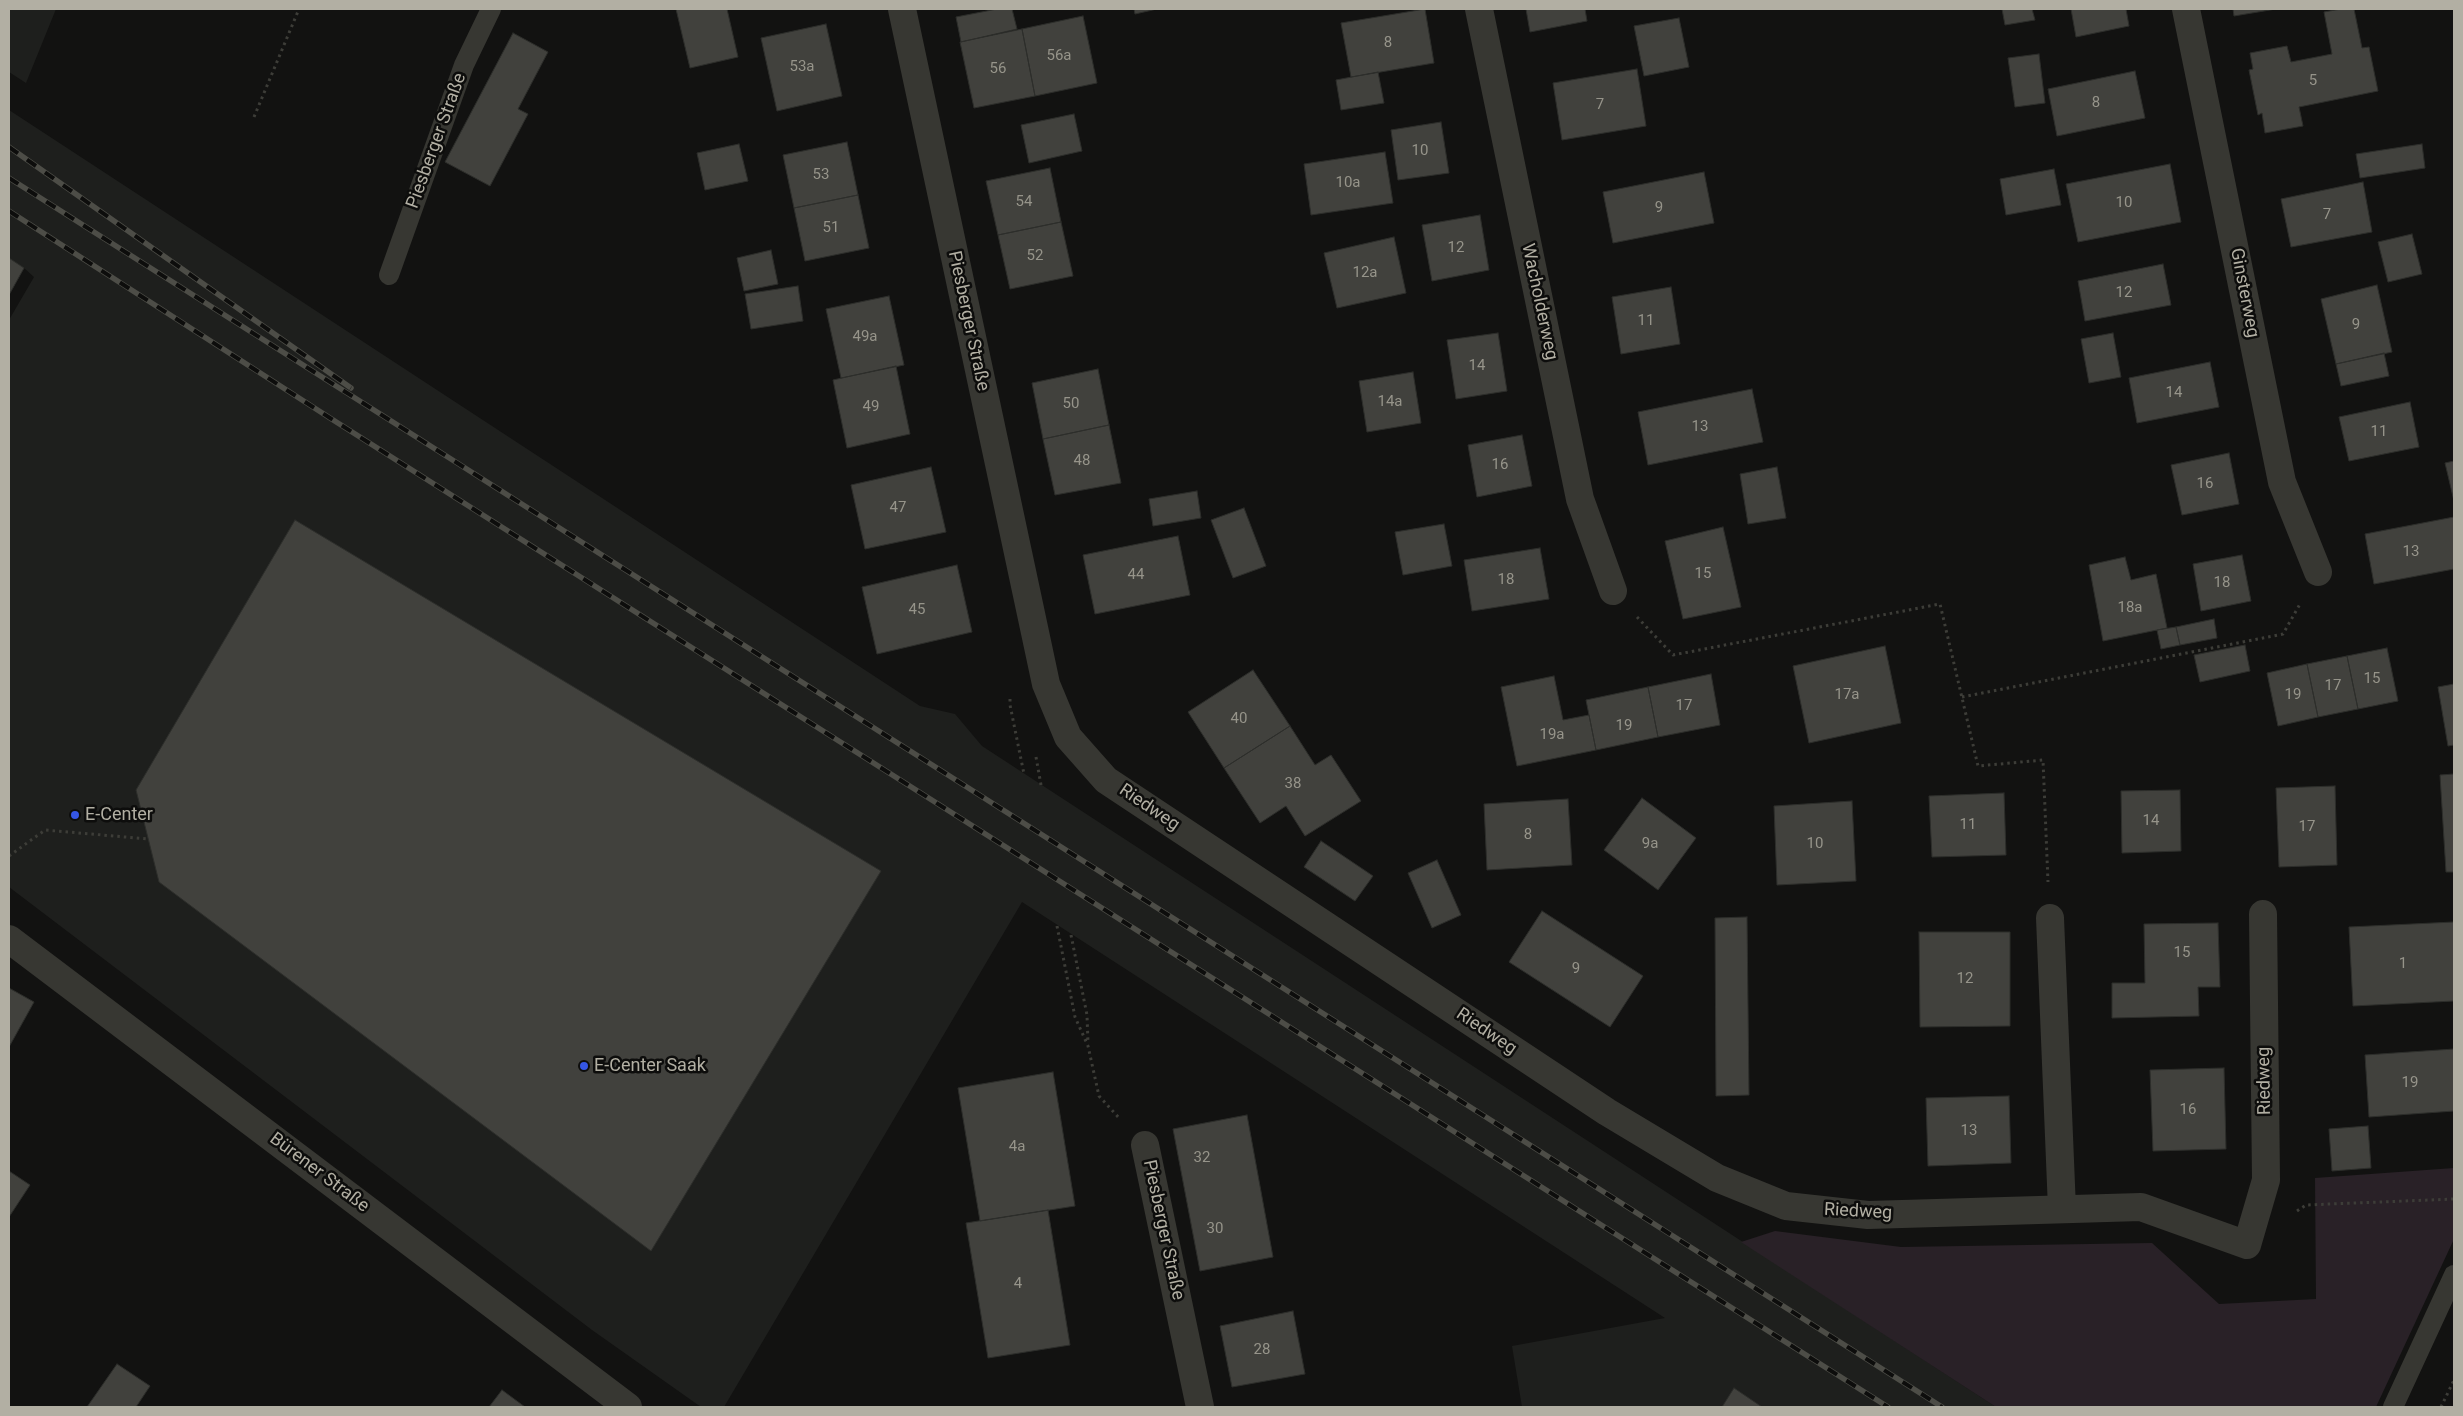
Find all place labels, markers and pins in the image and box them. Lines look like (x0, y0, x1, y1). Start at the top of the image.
place label: E-Center (85, 804, 153, 826)
marker: E-Center (69, 809, 81, 821)
place label: E-Center Saak (594, 1055, 706, 1077)
marker: E-Center Saak (578, 1060, 590, 1072)

